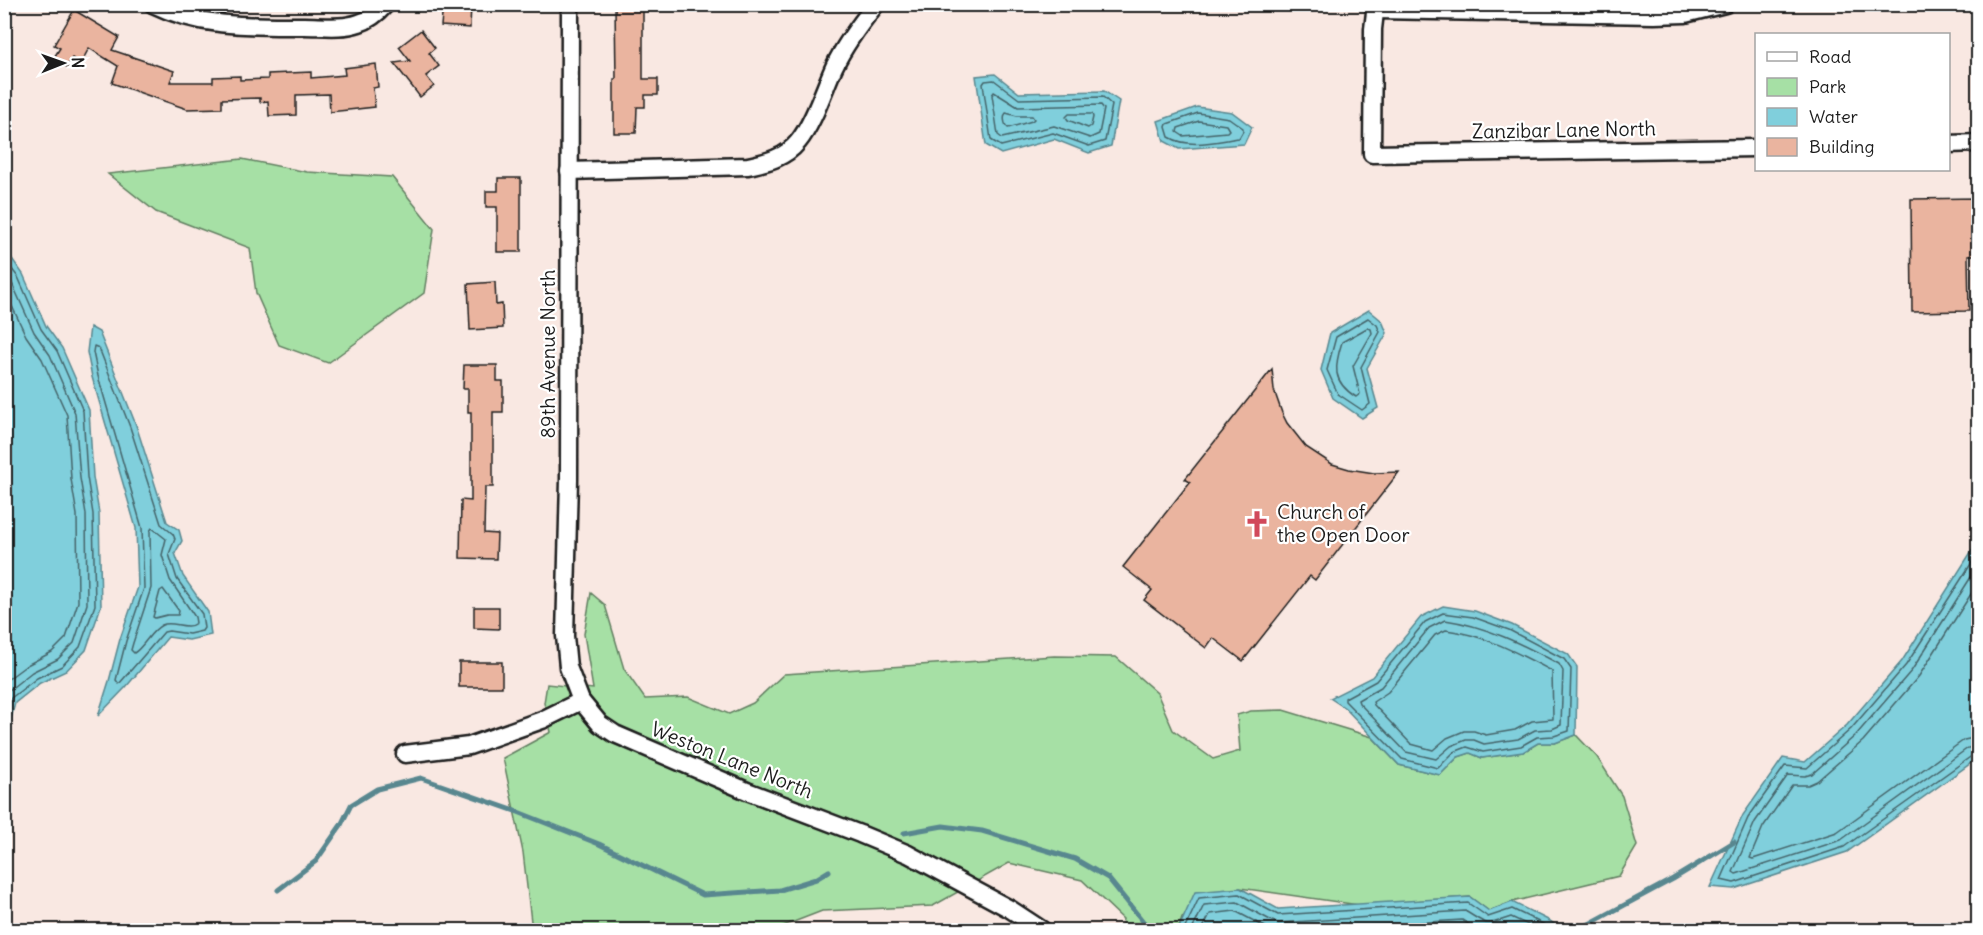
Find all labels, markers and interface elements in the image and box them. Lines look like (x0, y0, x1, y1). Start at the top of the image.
north arrow (33, 33, 93, 93)
legend (1755, 33, 1950, 171)
text: Road (1809, 45, 1852, 68)
text: N (68, 57, 88, 68)
text: Park (1809, 75, 1846, 98)
text: Water (1809, 105, 1859, 128)
street label: Zanzibar Lane North (1472, 115, 1656, 144)
text: Building (1809, 135, 1874, 158)
street label: 89th Avenue North (535, 269, 560, 439)
place label: Church of the Open Door (1277, 499, 1410, 547)
church icon: Church of the Open Door (1242, 509, 1272, 539)
street label: Weston Lane North (648, 716, 817, 803)

